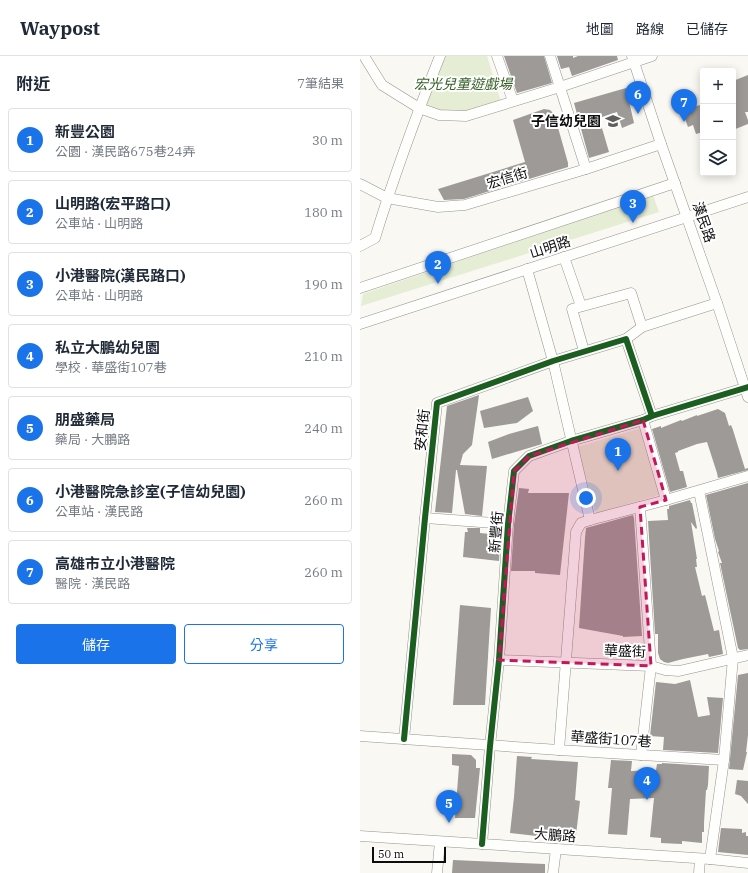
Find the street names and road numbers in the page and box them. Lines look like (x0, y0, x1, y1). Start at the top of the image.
street label: 宏信街 (484, 163, 530, 193)
street label: 漢民路 (689, 199, 719, 245)
street label: 山明路 (527, 232, 573, 262)
street label: 安和街 (411, 408, 433, 452)
street label: 新豐街 (485, 510, 507, 554)
street label: 華盛街 (604, 641, 646, 661)
street label: 華盛街107巷 (570, 727, 652, 751)
street label: 大鵬路 (533, 825, 577, 845)

